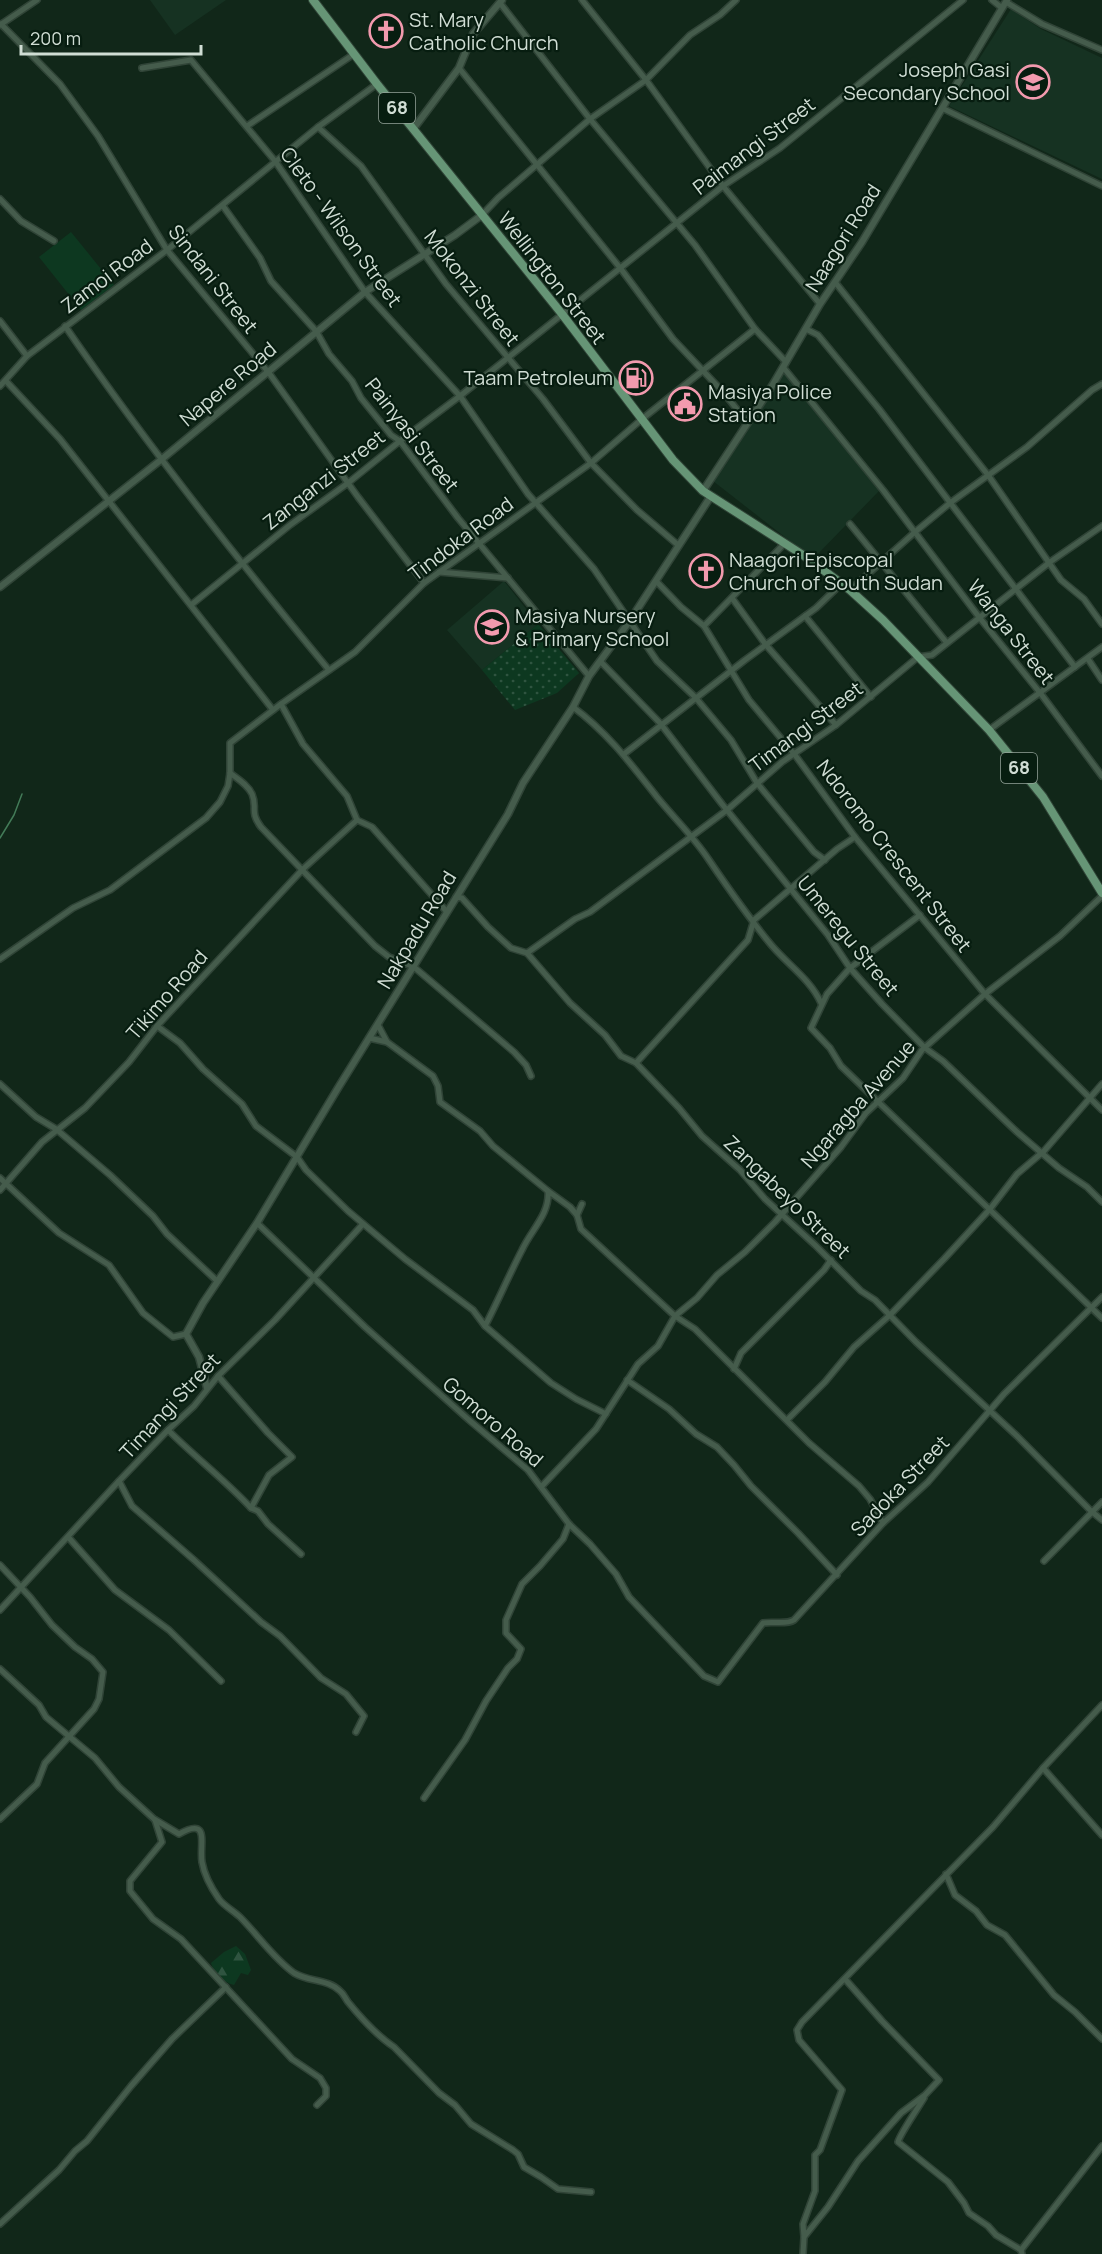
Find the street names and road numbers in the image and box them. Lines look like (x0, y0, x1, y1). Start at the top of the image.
street label: Paimangi Street (687, 91, 820, 200)
road number: 68 (379, 93, 415, 123)
street label: Cleto - Wilson Street (274, 141, 408, 312)
street label: Naagori Road (799, 178, 887, 297)
street label: Wellington Street (492, 206, 613, 349)
street label: Sindani Street (162, 219, 264, 339)
street label: Mokonzi Street (419, 224, 526, 351)
street label: Zamoi Road (55, 232, 158, 319)
street label: Napere Road (174, 335, 282, 432)
street label: Painyasi Street (359, 372, 466, 497)
street label: Zanganzi Street (257, 423, 390, 536)
street label: Tindoka Road (403, 490, 519, 587)
street label: Wanga Street (962, 574, 1061, 690)
street label: Timangi Street (743, 675, 868, 778)
road number: 68 (1001, 753, 1037, 783)
street label: Ndoromo Crescent Street (811, 754, 978, 957)
street label: Nakpadu Road (371, 866, 462, 994)
street label: Umeregu Street (791, 870, 905, 1002)
street label: Tikimo Road (120, 944, 213, 1046)
street label: Ngaragba Avenue (794, 1034, 921, 1174)
street label: Zangabeyo Street (718, 1129, 857, 1264)
street label: Timangi Street (113, 1347, 226, 1465)
street label: Gomoro Road (437, 1370, 549, 1473)
street label: Sadoka Street (844, 1429, 955, 1542)

